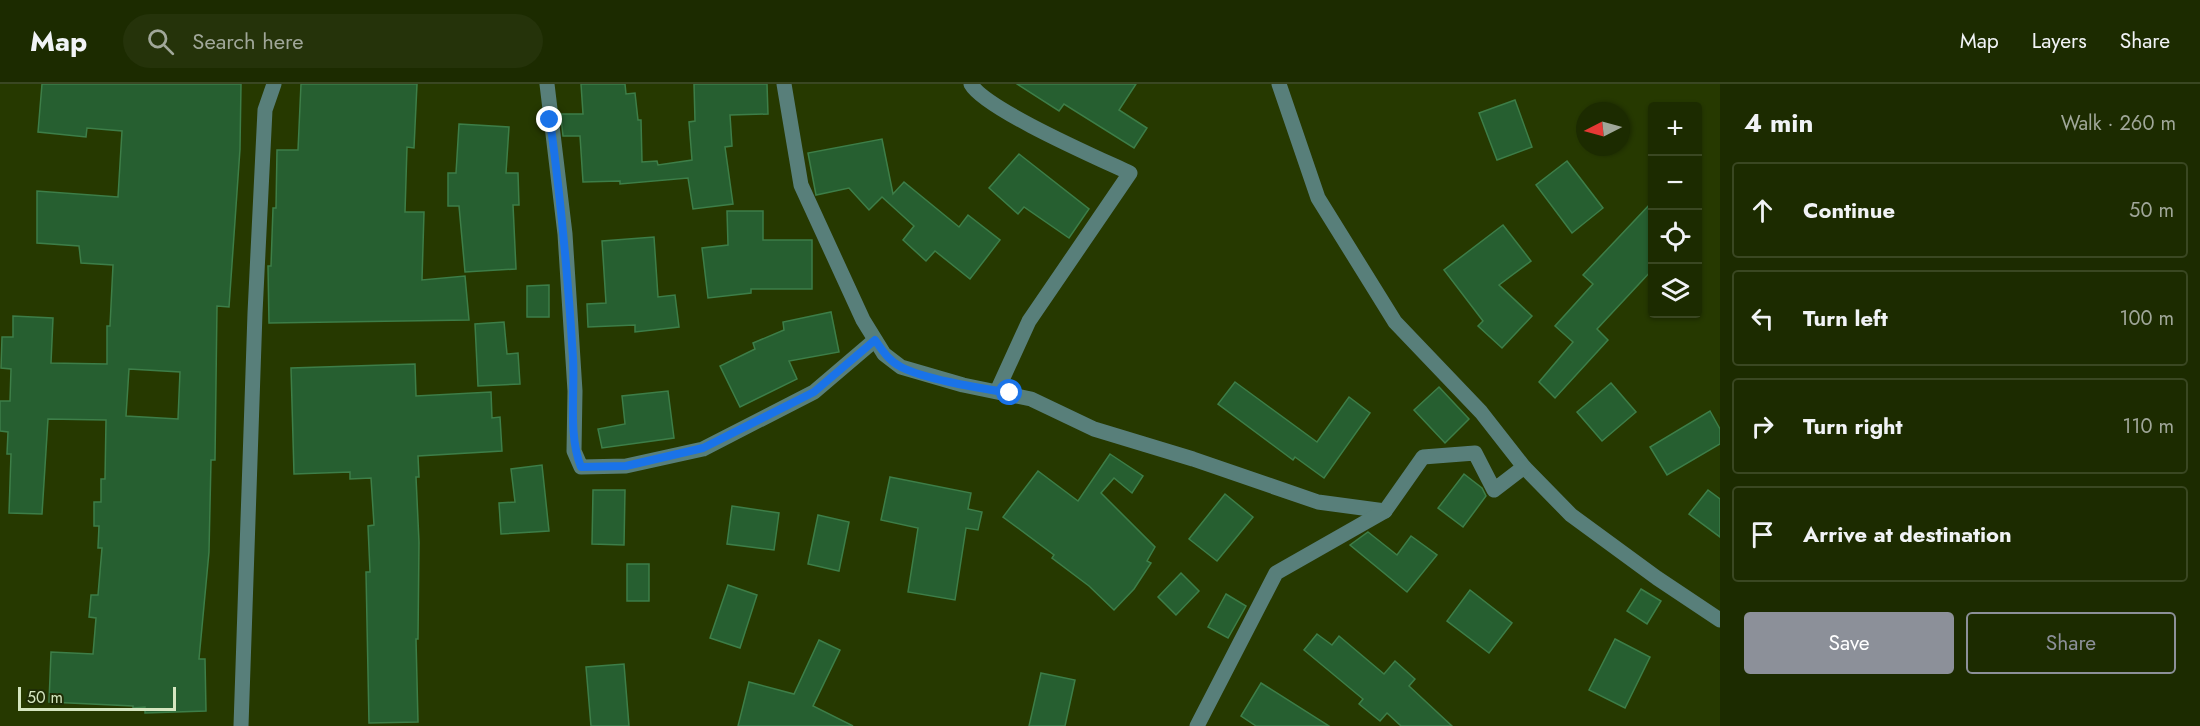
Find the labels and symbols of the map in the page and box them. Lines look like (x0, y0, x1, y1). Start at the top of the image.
north arrow (1576, 102, 1630, 156)
route end (536, 106, 562, 132)
route start (996, 379, 1022, 405)
scale bar (18, 684, 176, 712)

